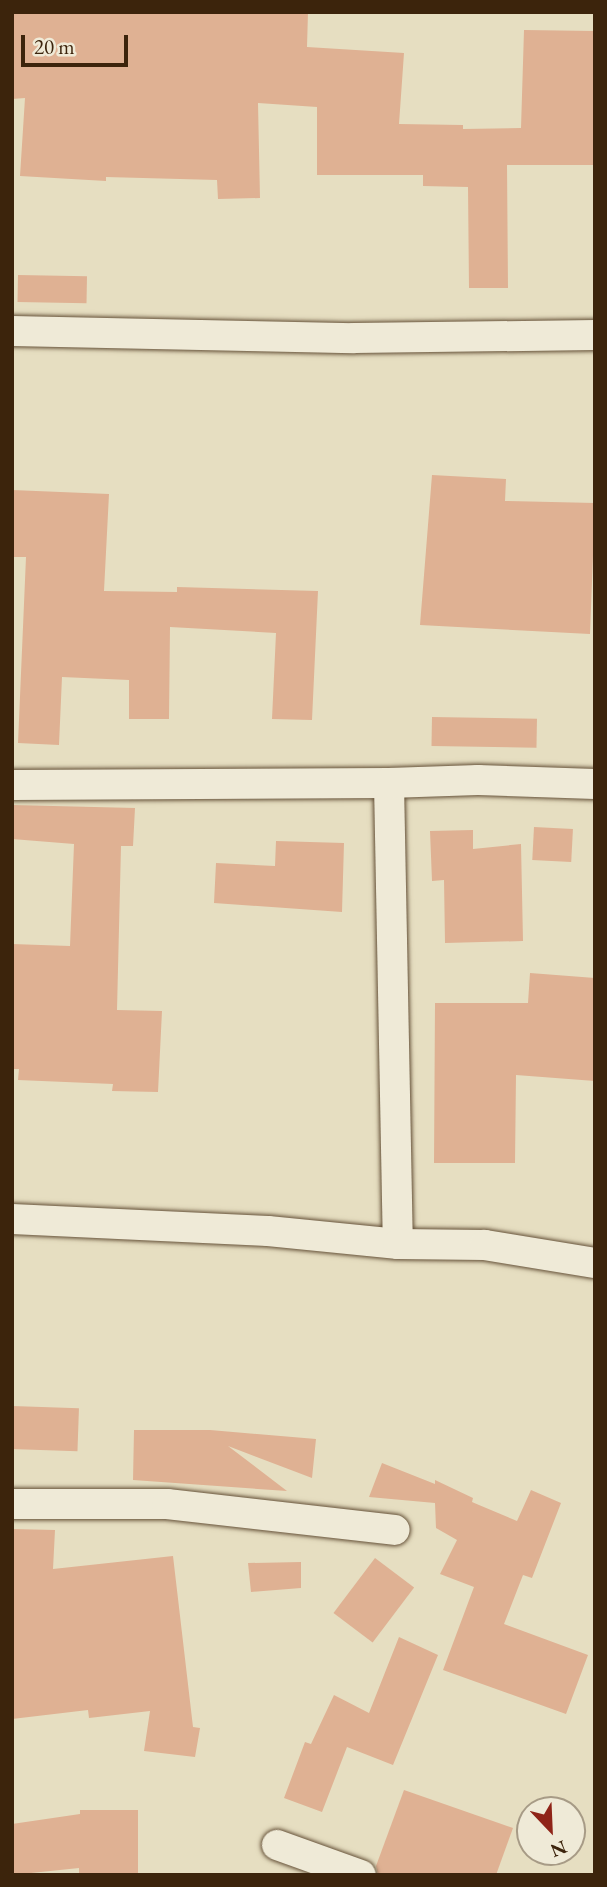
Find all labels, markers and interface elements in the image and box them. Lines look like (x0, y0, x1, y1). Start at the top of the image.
scale bar (24, 21, 131, 65)
text: 20 m (34, 33, 75, 60)
north arrow (516, 1796, 586, 1866)
text: N (547, 1834, 571, 1863)

